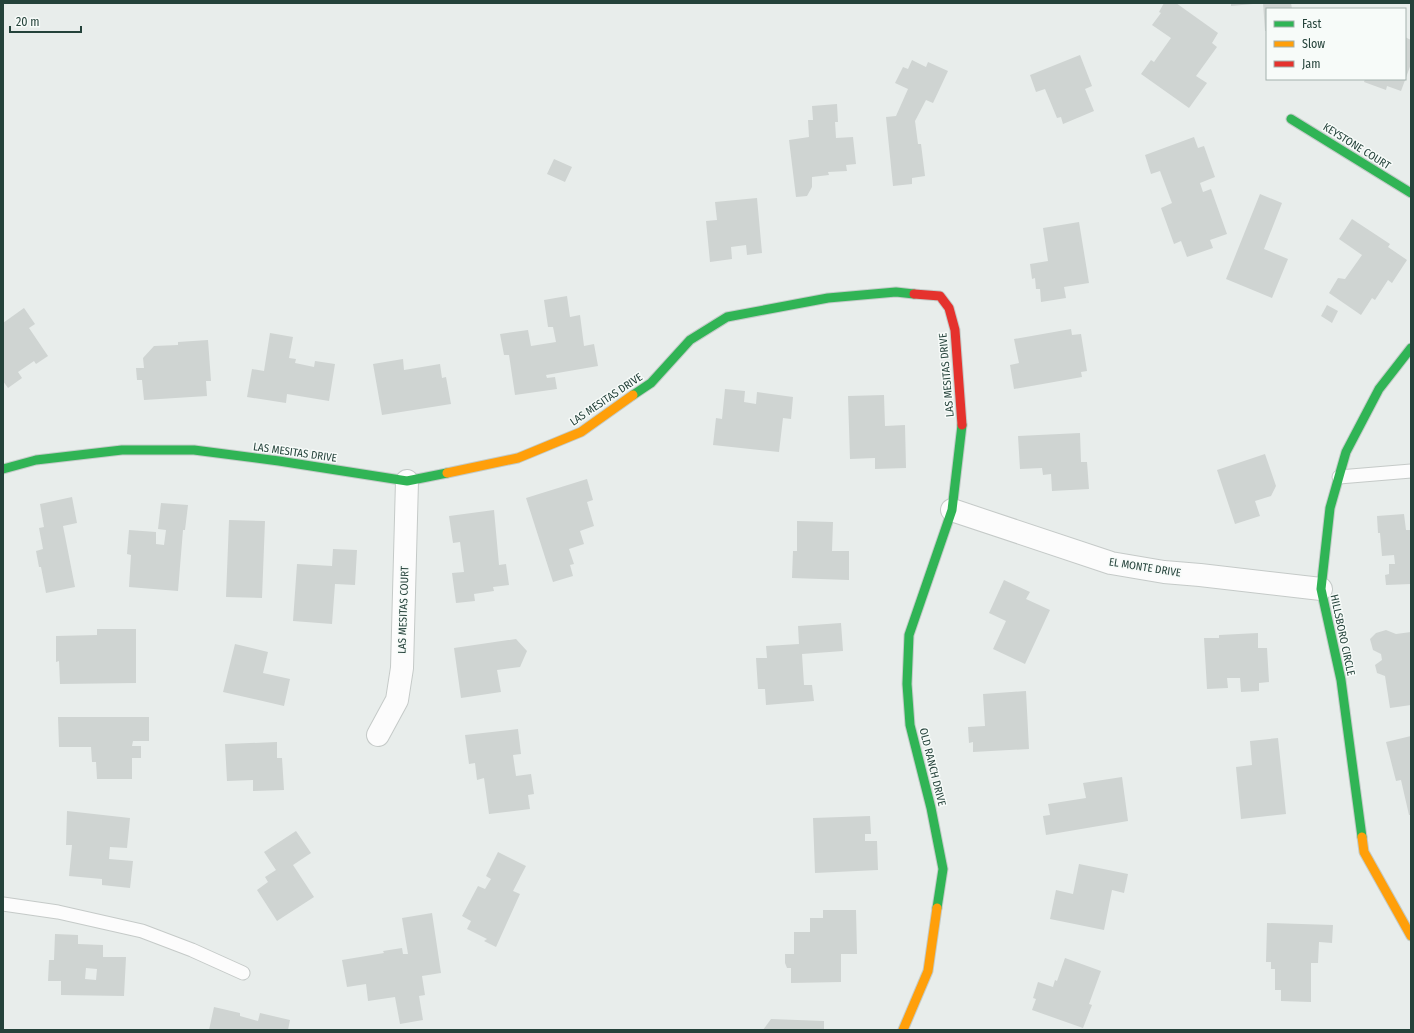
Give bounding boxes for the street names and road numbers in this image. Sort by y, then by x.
street label: KEYSTONE COURT [1321,120,1394,173]
street label: LAS MESITAS DRIVE [936,332,957,418]
street label: LAS MESITAS DRIVE [568,370,645,428]
street label: LAS MESITAS DRIVE [252,440,338,465]
street label: EL MONTE DRIVE [1108,555,1182,580]
street label: LAS MESITAS COURT [395,565,412,654]
street label: HILLSBORO CIRCLE [1328,593,1357,677]
street label: OLD RANCH DRIVE [917,727,949,808]

